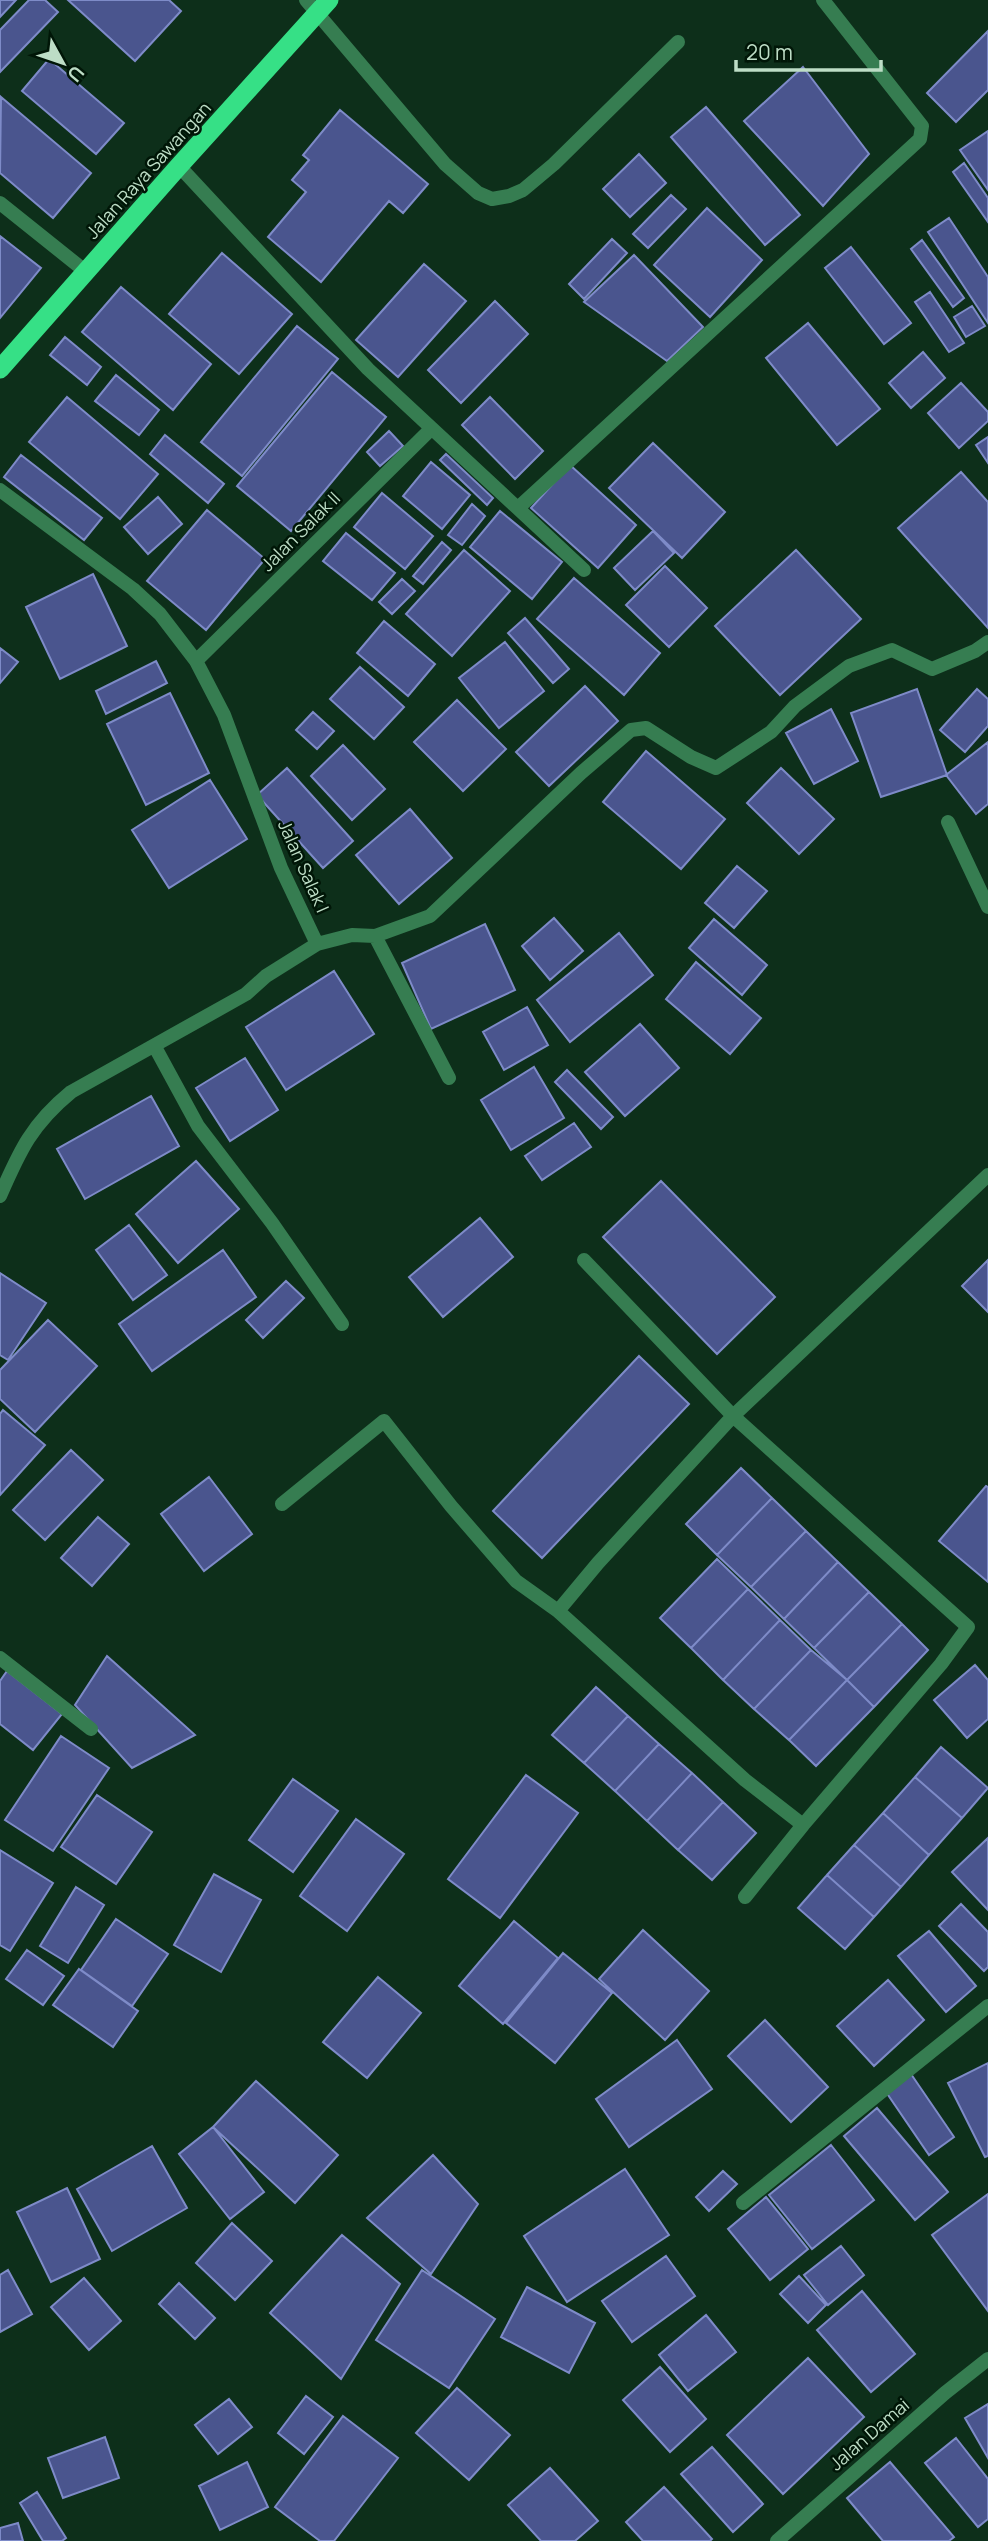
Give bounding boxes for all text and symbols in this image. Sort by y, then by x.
north arrow [28,28,98,98]
scale bar [736,28,881,72]
text: 20 m [746,38,793,66]
text: U [62,60,90,88]
street label: Jalan Raya Sawangan [80,96,216,244]
street label: Jalan Salak II [255,486,345,576]
street label: Jalan Salak I [273,816,335,916]
street label: Jalan Damai [824,2393,914,2475]

